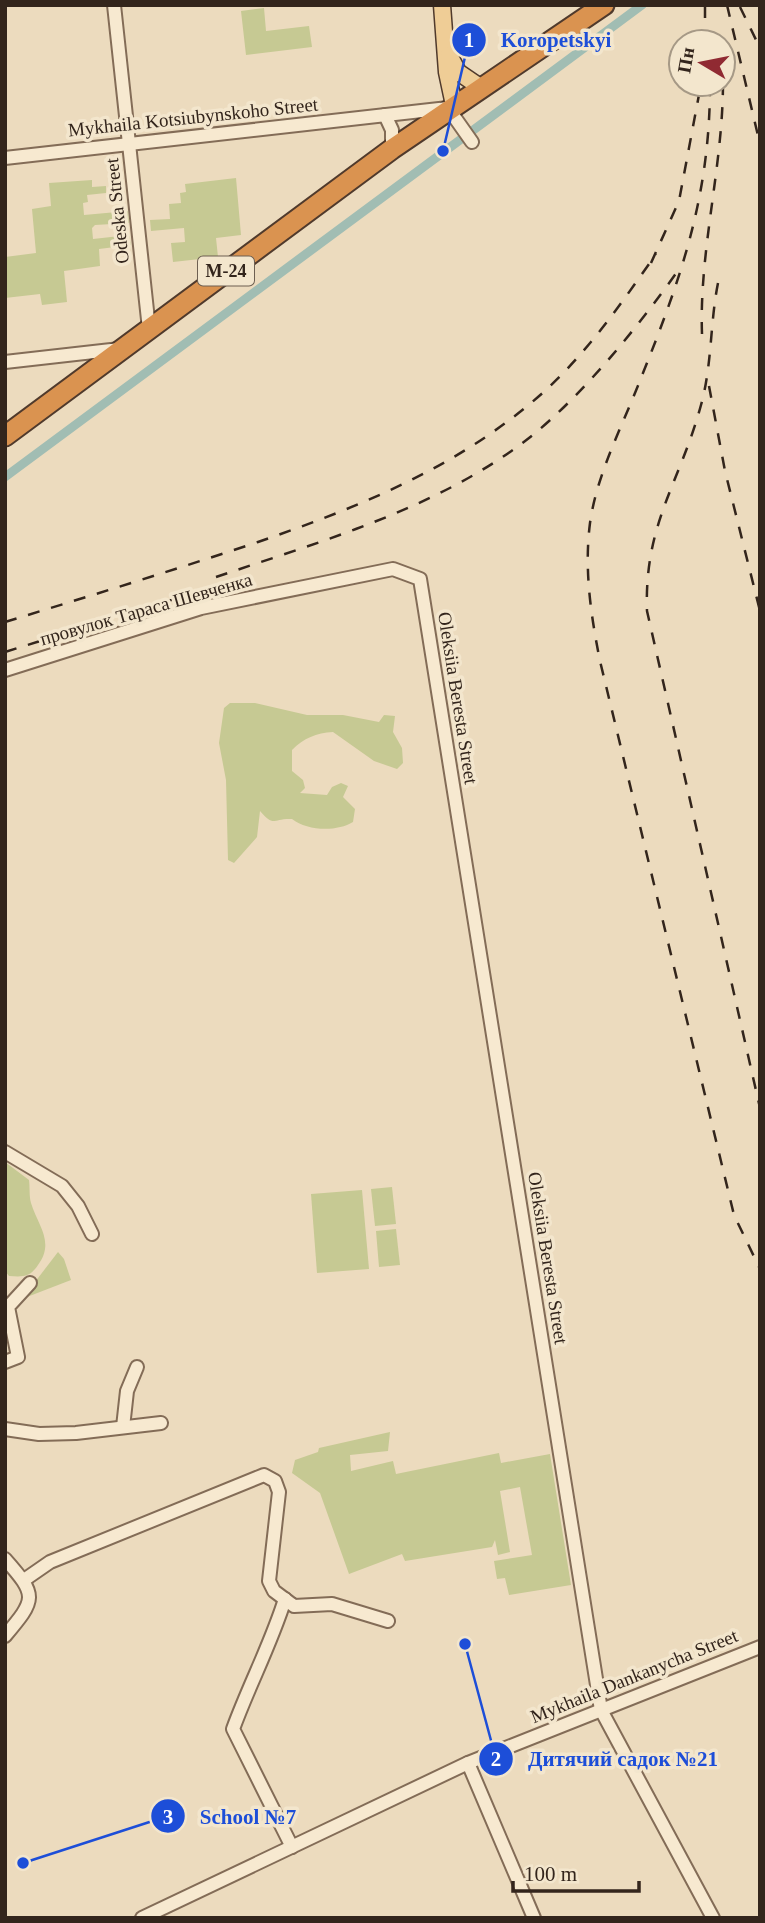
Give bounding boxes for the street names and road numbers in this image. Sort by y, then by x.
street label: Mykhaila Kotsiubynskoho Street [67,93,320,141]
street label: Odeska Street [101,156,133,265]
road number: М-24 [198,256,254,286]
street label: провулок Тараса Шевченка [37,568,255,649]
street label: Oleksiia Beresta Street [434,610,482,786]
street label: Oleksiia Beresta Street [524,1170,572,1346]
street label: Mykhaila Dankanycha Street [527,1624,741,1727]

